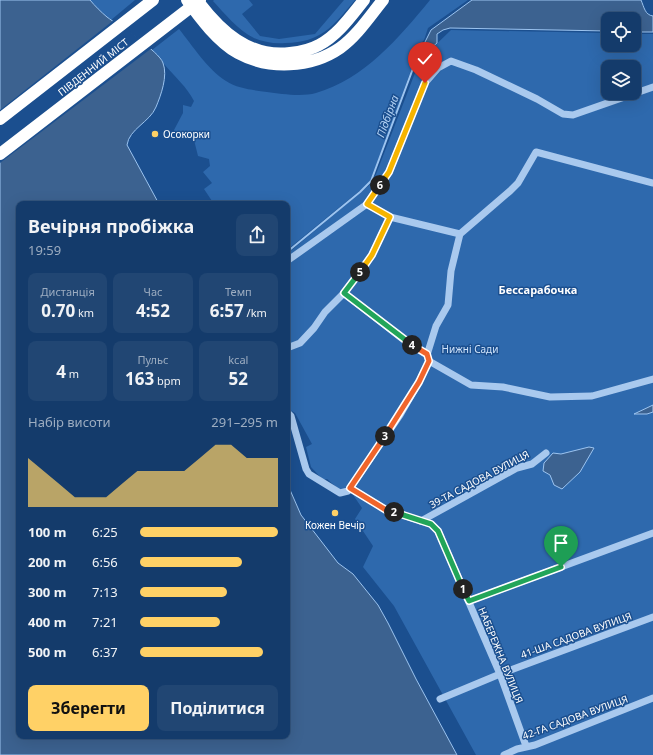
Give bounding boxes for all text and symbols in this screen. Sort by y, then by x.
map controls [601,12,641,100]
button: locate [601,12,641,52]
street label: ПІВДЕННИЙ МІСТ [55,35,132,99]
pin [408,42,442,83]
icon: check [414,48,436,70]
button: layers [601,60,641,100]
water label: Підбірна [372,93,402,139]
place label: Осокорки [163,127,210,141]
marker: Осокорки [150,129,160,139]
pin: 6 [370,175,390,195]
text: 6 [377,177,383,192]
text: Вечірня пробіжка [28,214,194,238]
button: share [236,214,278,256]
text: 19:59 [28,241,61,259]
pin: 5 [350,262,370,282]
text: 5 [357,264,363,279]
district label: Бессарабочка [499,282,577,297]
text: Дистанція [41,284,95,299]
text: Час [144,284,162,299]
text: Темп [225,284,252,299]
text: 0.70 [41,299,75,322]
text: 4:52 [136,299,170,322]
text: 6:57 [210,299,244,322]
text: km [75,305,94,320]
text: /km [244,305,267,320]
pin: 4 [402,335,422,355]
text: 4 [409,337,415,352]
park label: Нижні Сади [442,342,498,356]
text: Пульс [137,352,168,367]
text: kcal [228,352,248,367]
text: 4 [56,360,66,383]
text: m [66,366,79,381]
text: 163 [125,367,154,390]
text: 52 [229,367,248,390]
text: bpm [154,373,181,388]
text: Набір висоти [28,413,111,431]
text: 291–295 m [211,413,278,431]
pin: 3 [375,426,395,446]
text: 3 [382,428,388,443]
street label: 39-ТА САДОВА ВУЛИЦЯ [427,447,531,511]
pin: 2 [384,502,404,522]
text: 2 [391,504,397,519]
marker: Кожен Вечір [330,508,340,518]
place label: Кожен Вечір [305,518,365,532]
text: 100 m [28,523,66,541]
text: 6:25 [92,523,118,541]
pin [544,526,578,567]
icon: arrive [550,532,572,554]
text: 200 m [28,553,66,571]
text: 6:56 [92,553,118,571]
pin: 1 [453,579,473,599]
text: 1 [460,581,466,596]
text: 300 m [28,583,66,601]
text: 7:13 [92,583,118,601]
street label: НАБЕРЕЖНА ВУЛИЦЯ [475,605,527,705]
street label: 41-ША САДОВА ВУЛИЦЯ [519,608,633,662]
text: 400 m [28,613,66,631]
text: 7:21 [92,613,118,631]
text: 500 m [28,643,66,661]
text: 6:37 [92,643,118,661]
button: Зберегти [28,685,149,731]
button: Поділитися [157,685,278,731]
street label: 42-ГА САДОВА ВУЛИЦЯ [520,691,630,743]

